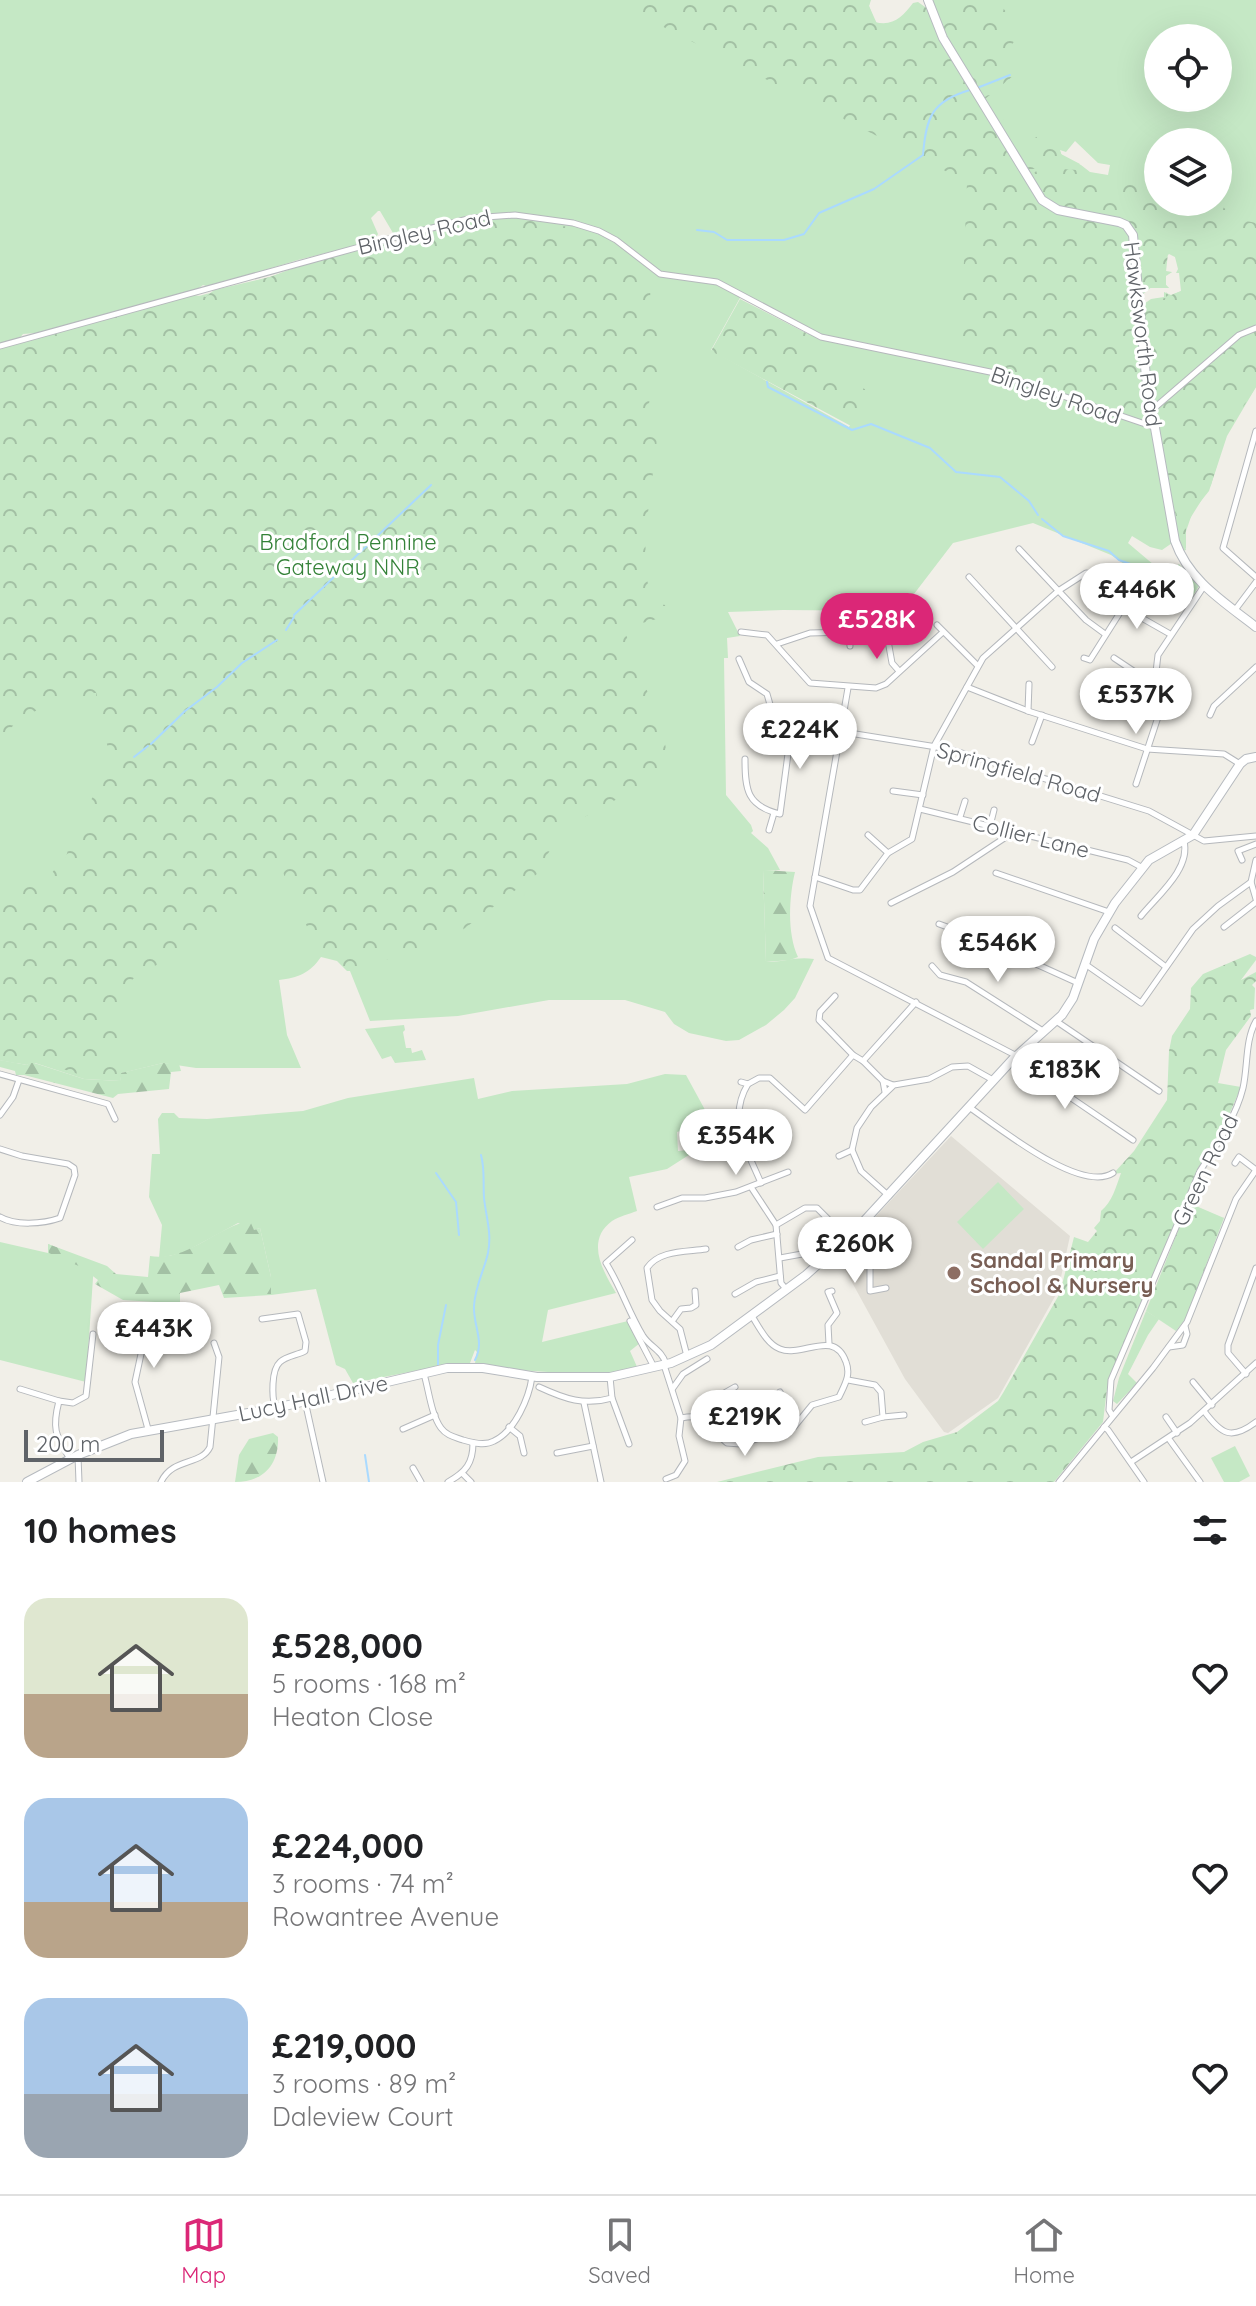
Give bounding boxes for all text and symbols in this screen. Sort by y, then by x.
map controls [1144,24,1232,216]
button: locate [1144,24,1232,112]
button: layers [1144,128,1232,216]
street label: Bingley Road [355,203,493,261]
street label: Hawksworth Road [1118,240,1168,428]
street label: Bingley Road [987,360,1125,430]
park label: Bradford Pennine Gateway NNR [259,528,437,581]
pin: £446K [1081,563,1193,631]
text: £446K [1098,572,1176,605]
pin: £528K [821,593,933,661]
text: £528K [838,602,916,635]
pin: £537K [1080,668,1192,736]
text: £537K [1098,677,1174,710]
pin: £224K [744,703,856,771]
text: £224K [761,712,839,745]
street label: Springfield Road [934,735,1104,809]
street label: Collier Lane [970,808,1092,864]
pin: £546K [942,916,1054,984]
text: £546K [959,925,1037,958]
pin: £183K [1009,1043,1121,1111]
text: £183K [1029,1052,1101,1085]
pin: £354K [680,1109,792,1177]
street label: Green Road [1166,1109,1244,1231]
text: £354K [697,1118,775,1151]
pin: £260K [799,1217,911,1285]
text: £260K [816,1226,894,1259]
place label: Sandal Primary School & Nursery [970,1246,1153,1299]
marker: Sandal Primary School & Nursery [945,1264,963,1282]
pin: £443K [98,1302,210,1370]
text: £443K [115,1311,193,1344]
street label: Lucy Hall Drive [236,1368,390,1428]
pin: £219K [689,1390,801,1458]
text: £219K [709,1399,781,1432]
scale bar [24,1426,164,1462]
text: 200 m [36,1430,100,1458]
icon: filters [1188,1508,1232,1552]
text: 10 homes [24,1509,177,1552]
text: £528,000 [272,1624,423,1667]
icon: home [88,1630,184,1726]
icon: heart [1188,1656,1232,1700]
text: 5 rooms · 168 m² [272,1667,466,1700]
text: Heaton Close [272,1700,433,1733]
text: £224,000 [272,1824,424,1867]
icon: home [88,1830,184,1926]
icon: heart [1188,1856,1232,1900]
text: 3 rooms · 74 m² [272,1867,454,1900]
text: Rowantree Avenue [272,1900,499,1933]
text: £219,000 [272,2024,416,2067]
icon: home [88,2030,184,2126]
icon: heart [1188,2056,1232,2100]
text: 3 rooms · 89 m² [272,2067,456,2100]
text: Daleview Court [272,2100,454,2133]
tab: Map [181,2213,226,2289]
tab: Saved [588,2213,651,2289]
tab: Home [1013,2213,1075,2289]

